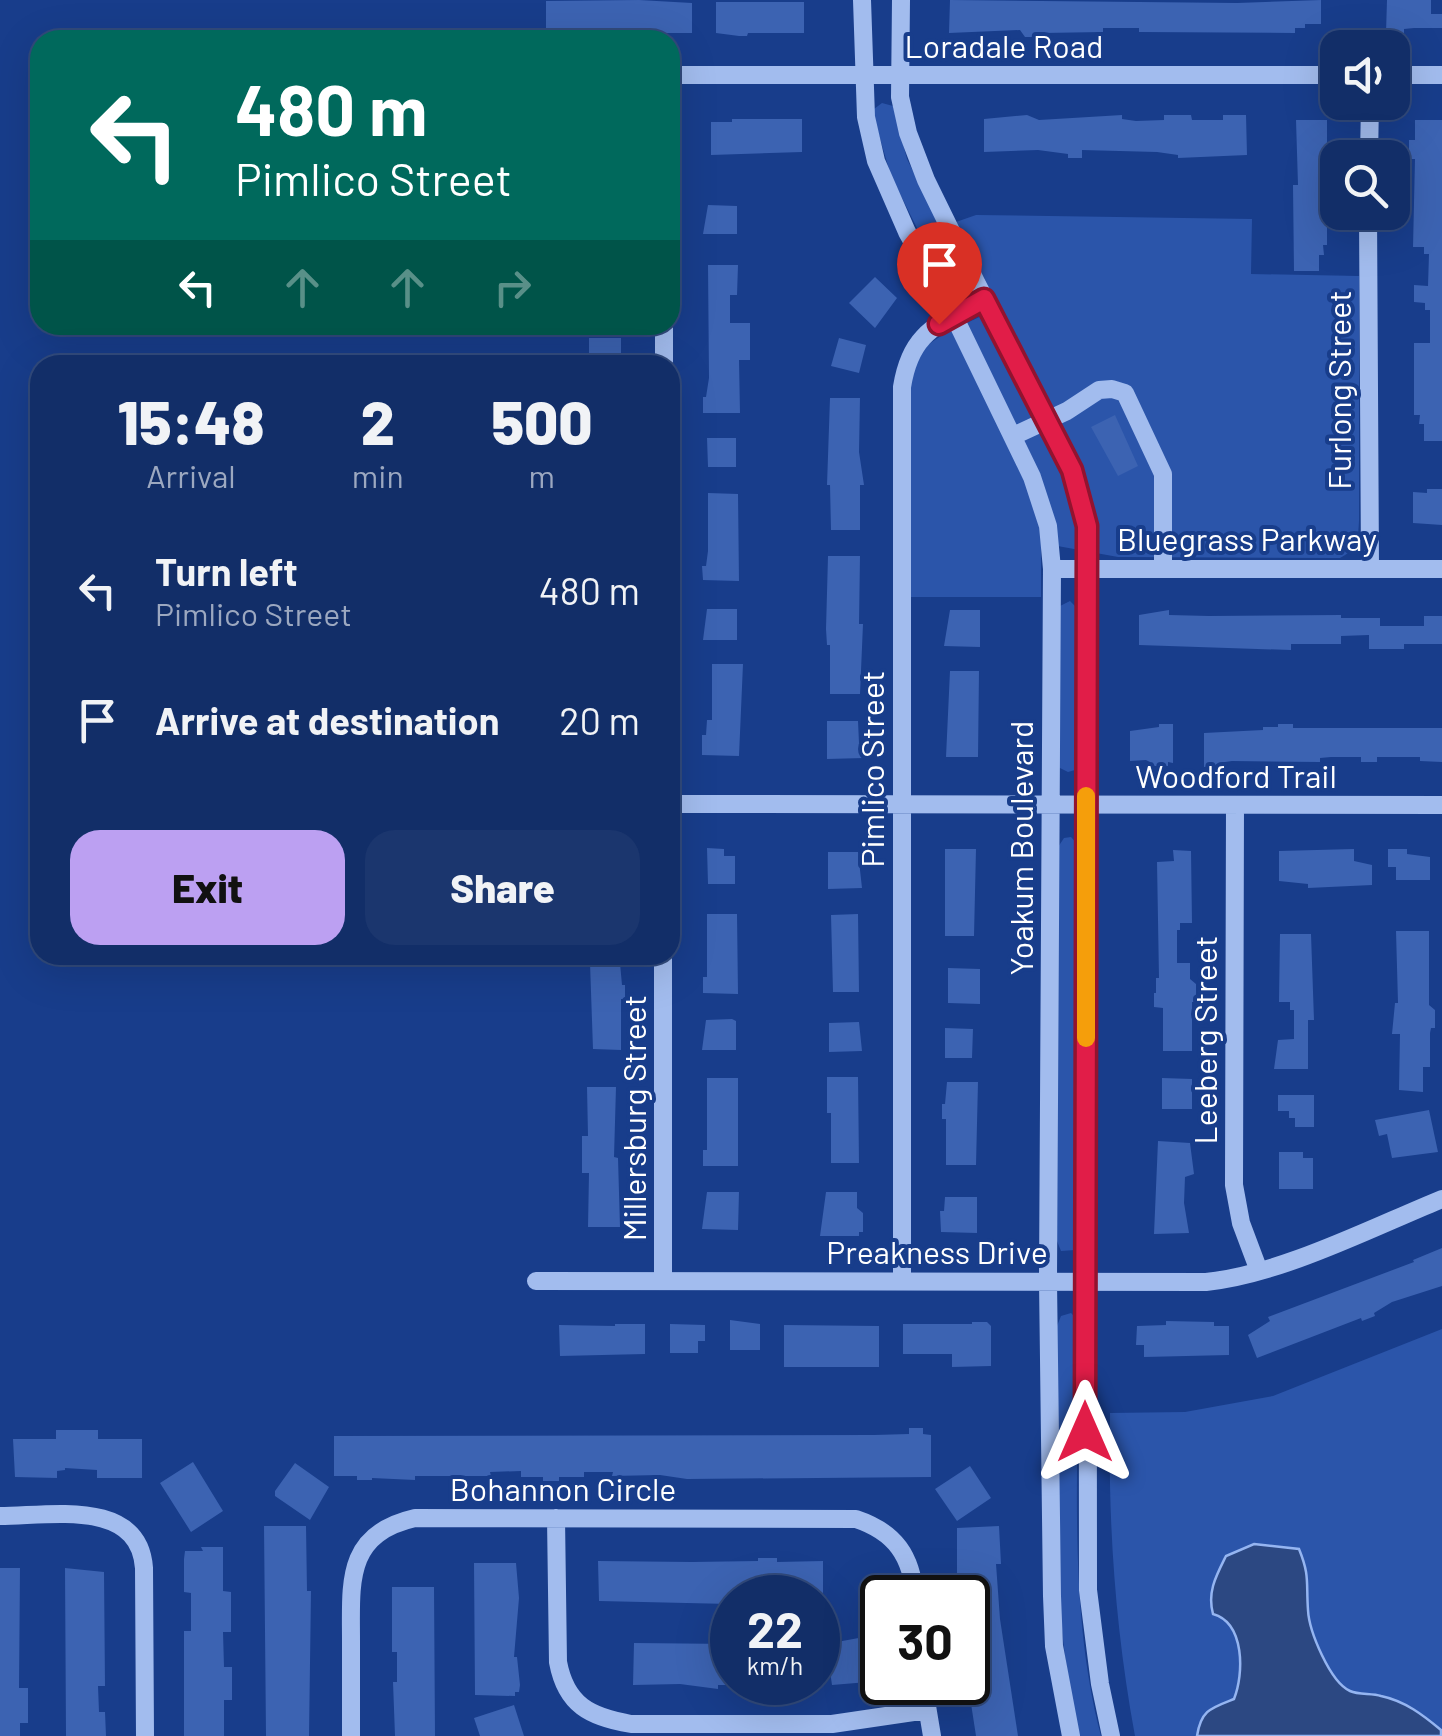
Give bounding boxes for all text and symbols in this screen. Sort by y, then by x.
street label: Loradale Road [905,26,1103,64]
map controls [1320,30,1410,230]
button: sound [1320,30,1410,120]
text: 480 m [235,66,428,150]
icon: left [70,70,200,200]
button: search [1320,140,1410,230]
text: Pimlico Street [235,151,512,205]
pin [897,222,982,325]
icon: arrive [912,237,967,292]
icon: left [170,260,225,315]
icon: ahead [275,260,330,315]
icon: ahead [380,260,435,315]
icon: right [485,260,540,315]
street label: Furlong Street [1319,290,1357,490]
text: 15:48 [117,385,264,457]
text: 2 [361,385,395,457]
text: 500 [491,385,593,457]
text: Arrival [146,456,236,494]
text: min [352,456,404,494]
text: m [529,456,555,494]
street label: Bluegrass Parkway [1117,519,1377,557]
text: Turn left [155,548,298,594]
icon: left [70,563,125,618]
text: 480 m [539,567,640,613]
text: Pimlico Street [155,594,352,632]
street label: Pimlico Street [852,671,890,867]
icon: arrive [70,693,125,748]
text: Arrive at destination [155,697,500,743]
text: 20 m [559,697,640,743]
street label: Yoakum Boulevard [1001,721,1039,975]
street label: Woodford Trail [1135,756,1337,794]
button: Exit [70,830,345,945]
button: Share [365,830,640,945]
street label: Leeberg Street [1185,936,1223,1144]
street label: Millersburg Street [614,995,652,1241]
street label: Preakness Drive [826,1232,1048,1270]
position arrow [1033,1380,1137,1484]
street label: Bohannon Circle [450,1469,676,1507]
speed limit sign: 30 [860,1575,990,1705]
text: 22 [747,1598,803,1658]
text: km/h [747,1650,803,1680]

